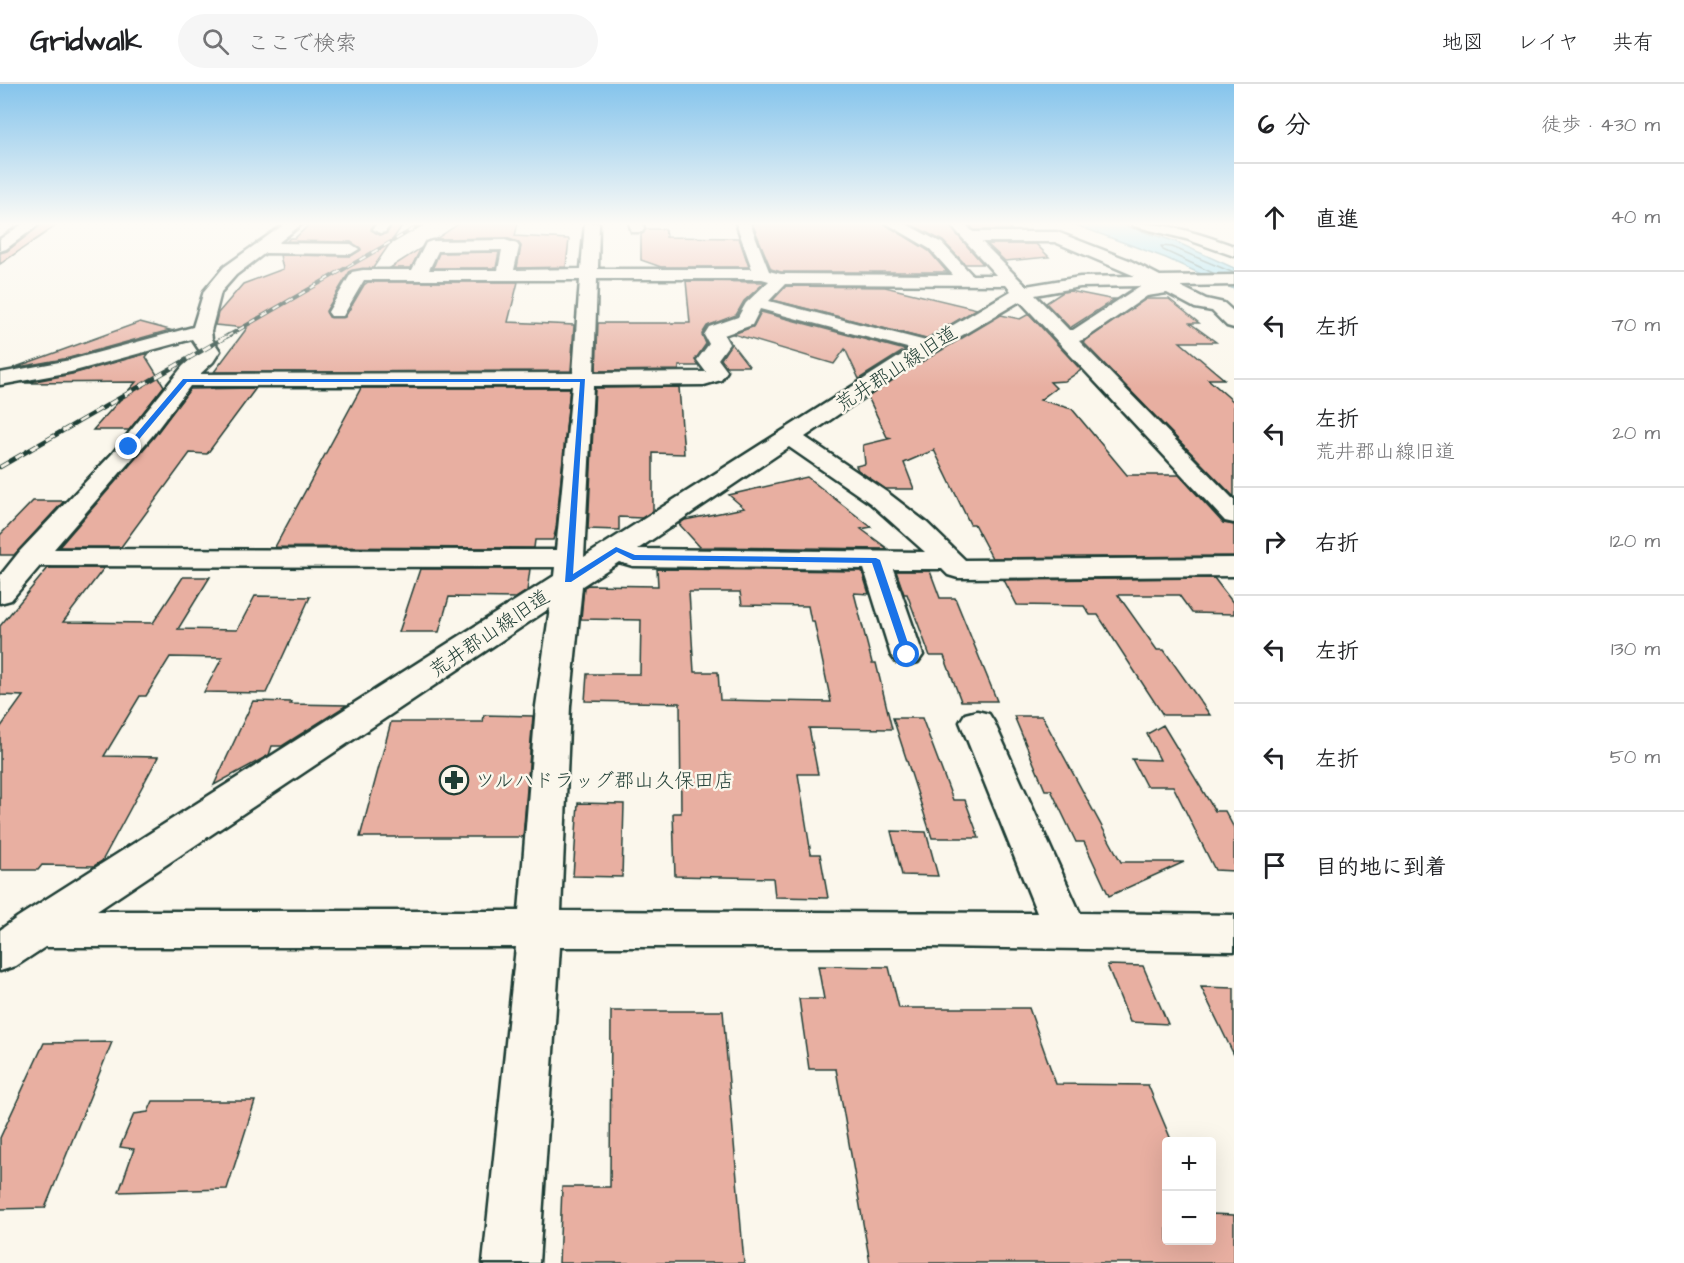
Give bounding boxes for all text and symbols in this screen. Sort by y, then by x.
search box [178,14,598,68]
text: Gridwalk [30,22,142,61]
icon: search [199,25,232,58]
text: ここで検索 [247,28,357,59]
text: 地図 [1442,28,1484,57]
text: レイヤ [1517,28,1579,57]
text: 共有 [1612,28,1654,57]
text: 6 分 [1258,107,1311,143]
text: 徒歩 · 430 m [1541,111,1660,139]
icon: ahead [1258,201,1291,234]
text: 40 m [1610,203,1660,231]
text: 直進 [1315,204,1359,235]
icon: left [1258,309,1291,342]
text: 70 m [1612,311,1660,339]
text: 左折 [1315,312,1359,343]
street label: 荒井郡山線旧道 [830,319,963,419]
text: 左折 [1315,404,1359,435]
icon: left [1258,417,1291,450]
text: 20 m [1612,419,1660,447]
route end [115,433,141,459]
text: 荒井郡山線旧道 [1315,438,1455,466]
icon: right [1258,525,1291,558]
text: 120 m [1610,527,1660,555]
text: 右折 [1315,528,1359,559]
street label: 荒井郡山線旧道 [424,583,555,685]
icon: left [1258,633,1291,666]
text: 130 m [1611,635,1660,663]
text: 左折 [1315,636,1359,667]
route start [893,641,919,667]
icon: left [1258,741,1291,774]
text: 50 m [1610,743,1660,771]
text: 左折 [1315,744,1359,775]
pharmacy icon: ツルハドラッグ郡山久保田店 [438,764,470,796]
place label: ツルハドラッグ郡山久保田店 [475,767,734,795]
icon: arrive [1258,849,1291,882]
text: 目的地に到着 [1315,852,1447,883]
map controls [1162,1137,1216,1245]
button: + [1162,1137,1216,1191]
button: − [1162,1191,1216,1245]

